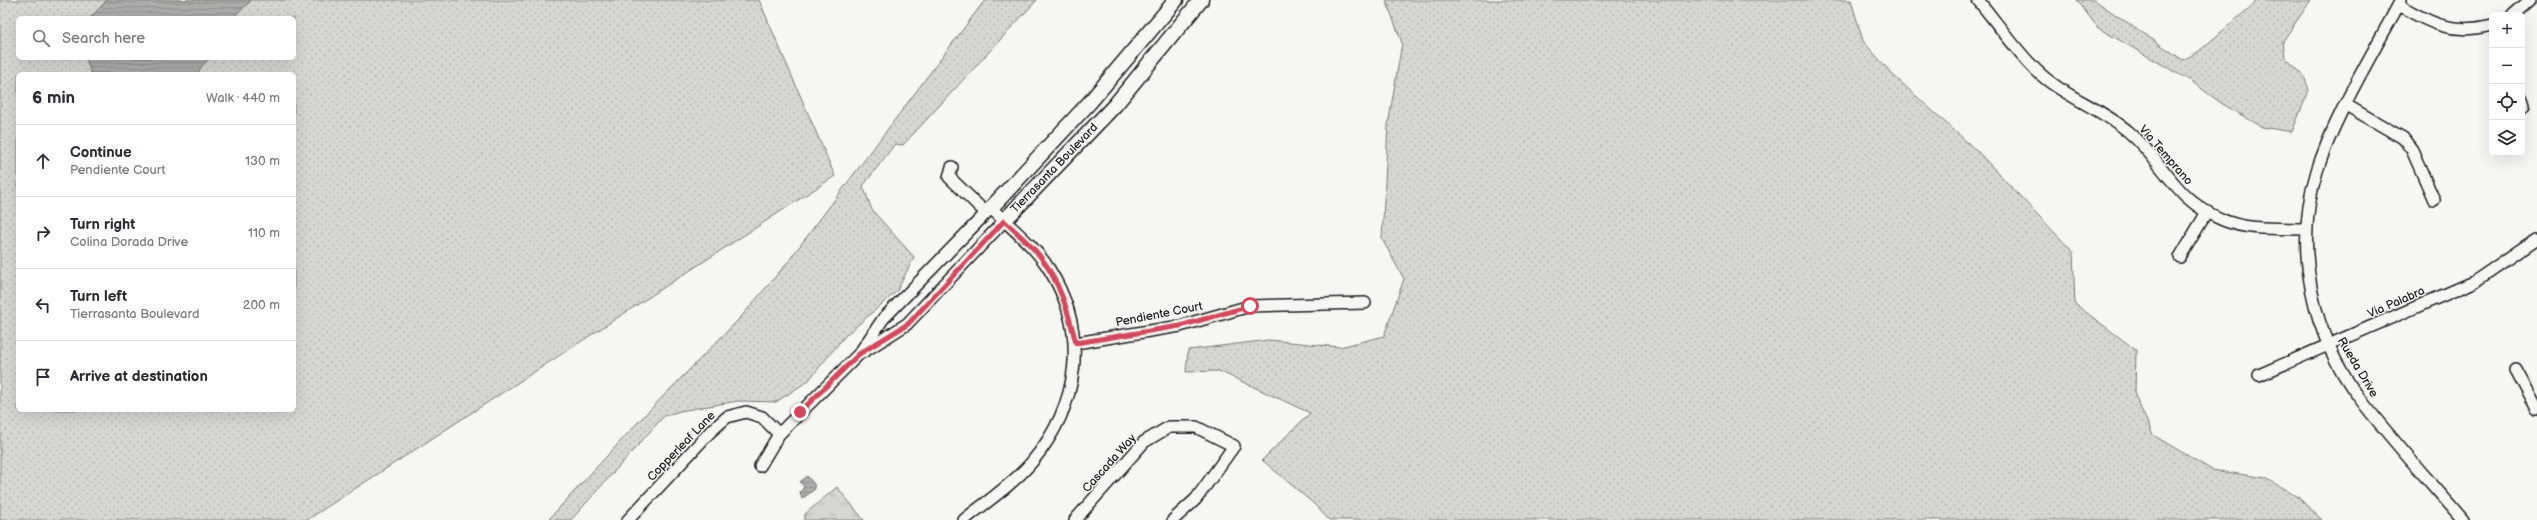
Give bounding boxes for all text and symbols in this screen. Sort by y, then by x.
map controls [2489,12,2525,156]
button: + [2489,12,2525,48]
search box [16,16,296,60]
icon: search [30,27,52,49]
text: Search here [62,29,145,48]
button: − [2489,48,2525,84]
button: locate [2489,84,2525,120]
text: 6 min [32,88,75,108]
text: Walk · 440 m [206,90,280,106]
street label: Tierrasanta Boulevard [1007,120,1101,216]
button: layers [2489,120,2525,156]
street label: Via Temprano [2136,122,2196,188]
text: Continue [70,143,132,162]
icon: ahead [32,150,54,172]
text: 130 m [245,153,280,169]
text: Pendiente Court [70,162,166,178]
text: Turn right [70,215,135,234]
icon: right [32,222,54,244]
text: 110 m [248,225,280,241]
text: Colina Dorada Drive [70,234,188,250]
street label: Via Palabra [2365,283,2427,322]
text: Turn left [70,287,127,306]
icon: left [32,294,54,316]
text: 200 m [243,297,280,313]
route start [1241,297,1259,315]
street label: Pendiente Court [1114,299,1204,330]
text: Tierrasanta Boulevard [70,306,199,322]
street label: Rueda Drive [2334,334,2381,400]
icon: arrive [32,366,54,388]
text: Arrive at destination [70,367,208,386]
route end [791,403,809,421]
street label: Copperleaf Lane [644,408,718,484]
street label: Cascada Way [1079,431,1140,496]

